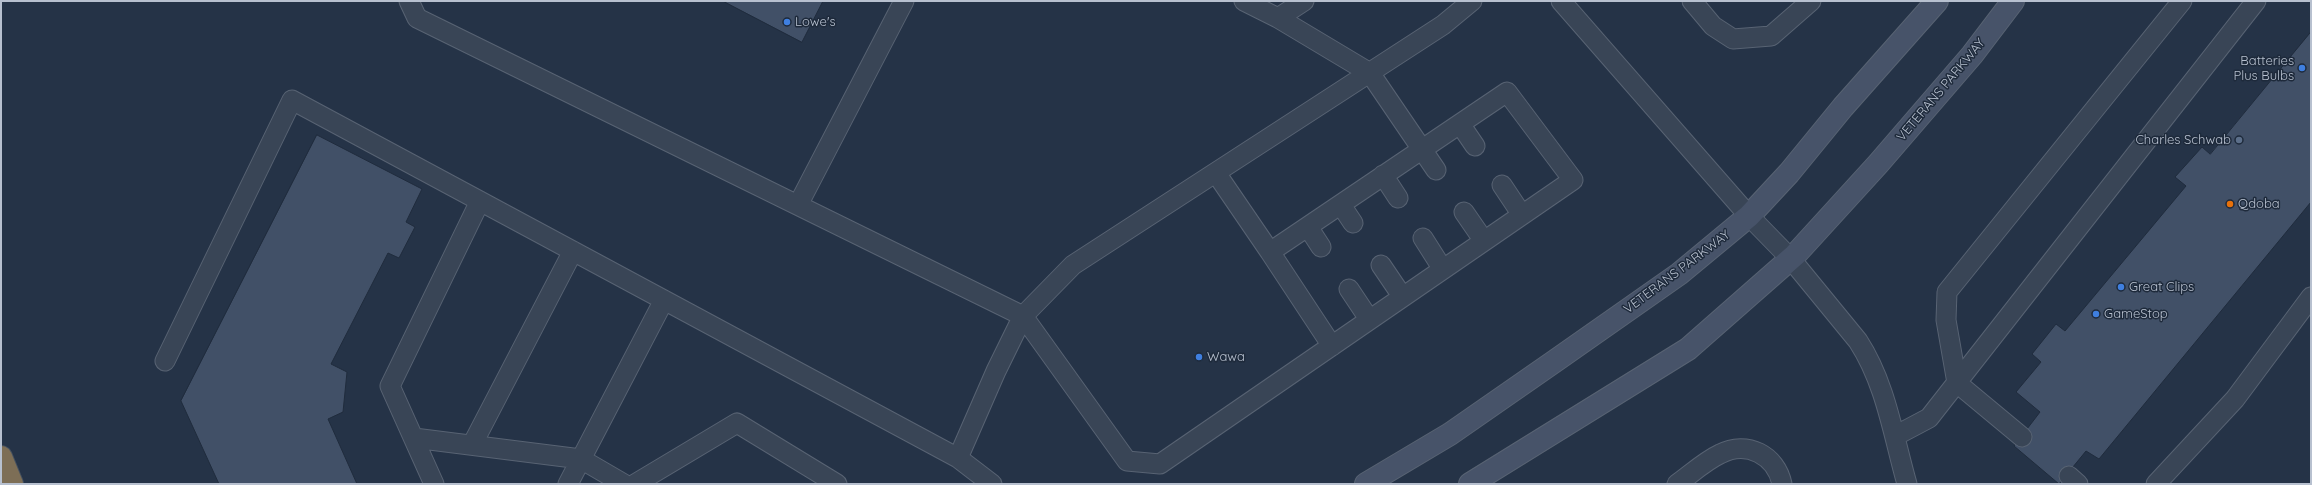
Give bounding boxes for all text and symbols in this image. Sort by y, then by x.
place label: Lowe's [795,14,835,30]
marker: Lowe's [782,17,792,27]
street label: VETERANS PARKWAY [1894,36,1988,144]
place label: Batteries Plus Bulbs [2233,53,2294,84]
marker: Batteries Plus Bulbs [2297,63,2307,73]
place label: Charles Schwab [2135,132,2231,148]
marker: Charles Schwab [2234,135,2244,145]
place label: Qdoba [2238,196,2280,212]
marker: Qdoba [2225,199,2235,209]
street label: VETERANS PARKWAY [1621,227,1733,317]
place label: Great Clips [2129,279,2194,295]
marker: Great Clips [2116,282,2126,292]
place label: GameStop [2104,306,2168,322]
marker: GameStop [2091,309,2101,319]
place label: Wawa [1207,349,1245,365]
marker: Wawa [1194,352,1204,362]

